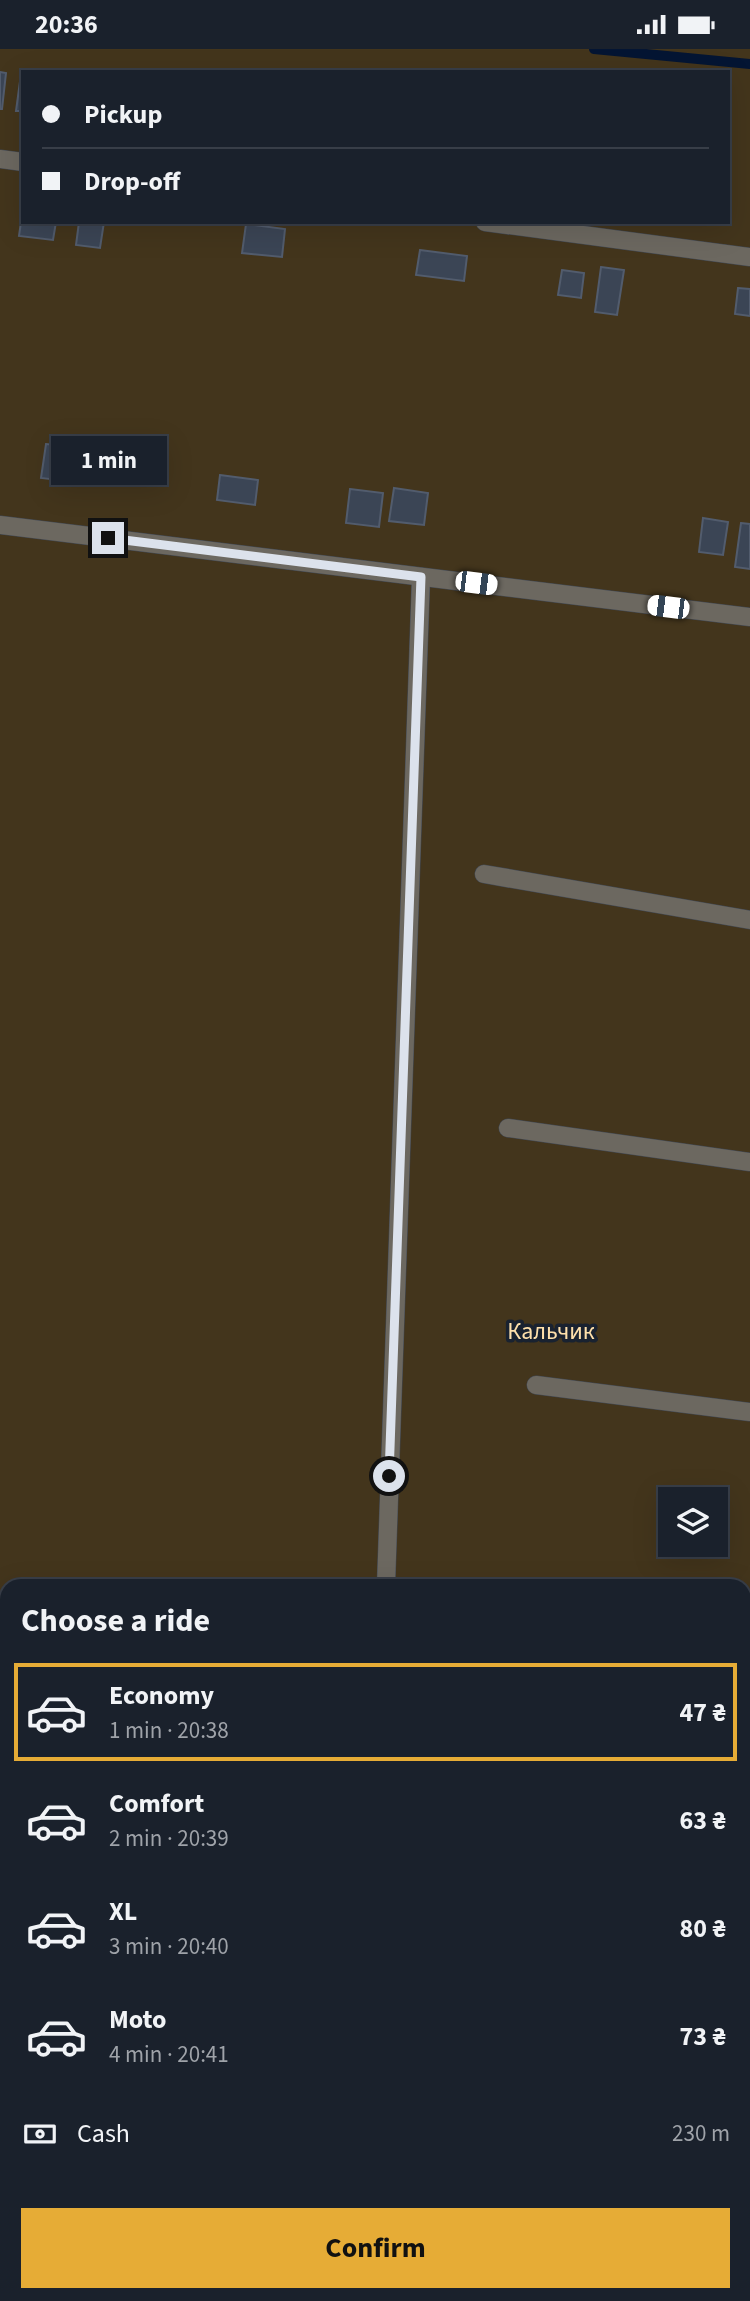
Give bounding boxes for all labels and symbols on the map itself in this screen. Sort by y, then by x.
callout: 1 min [50,437,166,485]
route end [92,522,124,554]
car [454,570,499,596]
car [646,594,691,620]
park label: Кальчик [507,1314,595,1349]
route start [373,1460,405,1492]

